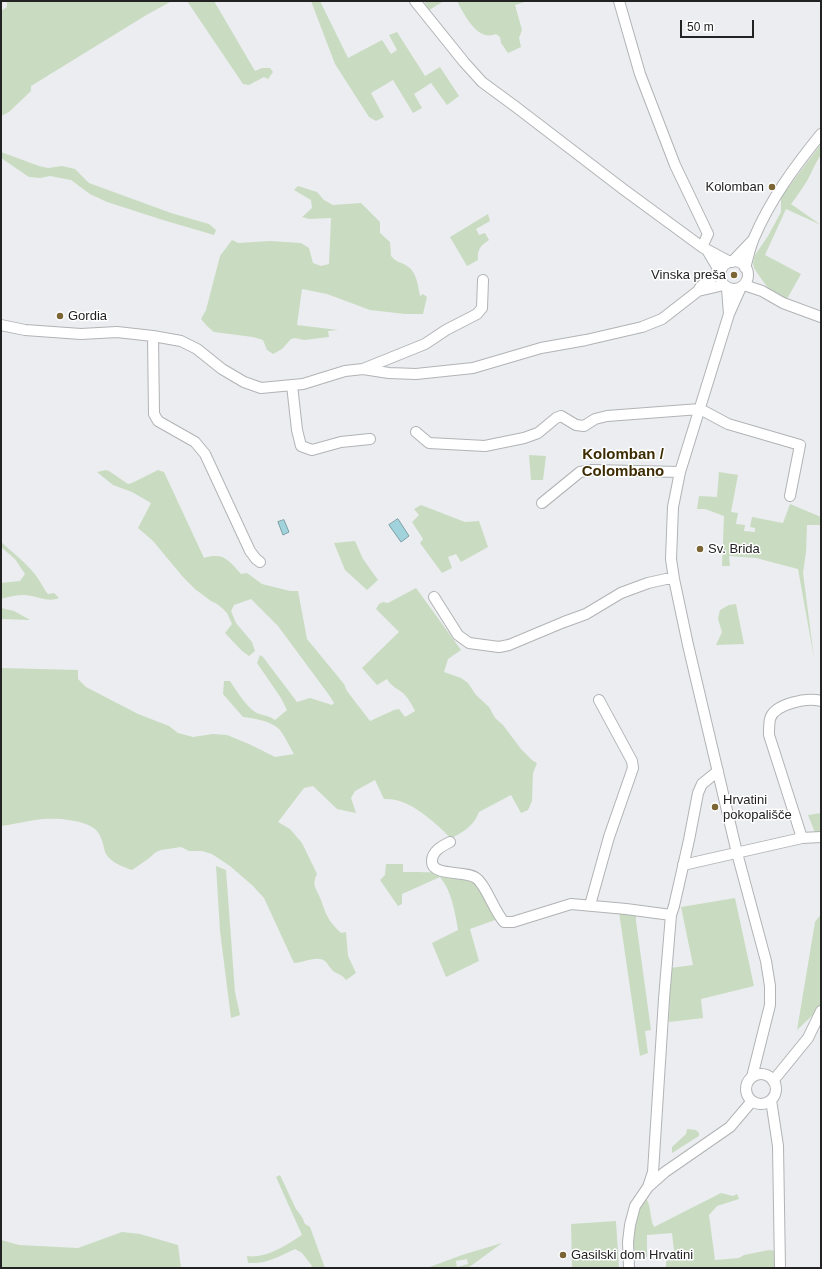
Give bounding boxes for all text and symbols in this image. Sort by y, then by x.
scale bar [682,12,756,38]
text: 50 m [687,20,714,34]
place label: Kolomban [705,179,764,195]
marker: Kolomban [767,182,777,192]
place label: Vinska preša [651,267,726,283]
marker: Vinska preša [729,270,739,280]
place label: Gordia [68,308,107,324]
marker: Gordia [55,311,65,321]
district label: Kolomban / Colombano [582,446,664,481]
place label: Sv. Brida [708,541,760,557]
marker: Sv. Brida [695,544,705,554]
place label: Hrvatini pokopališče [723,792,792,823]
marker: Hrvatini pokopališče [710,802,720,812]
place label: Gasilski dom Hrvatini [571,1247,693,1263]
marker: Gasilski dom Hrvatini [558,1250,568,1260]

